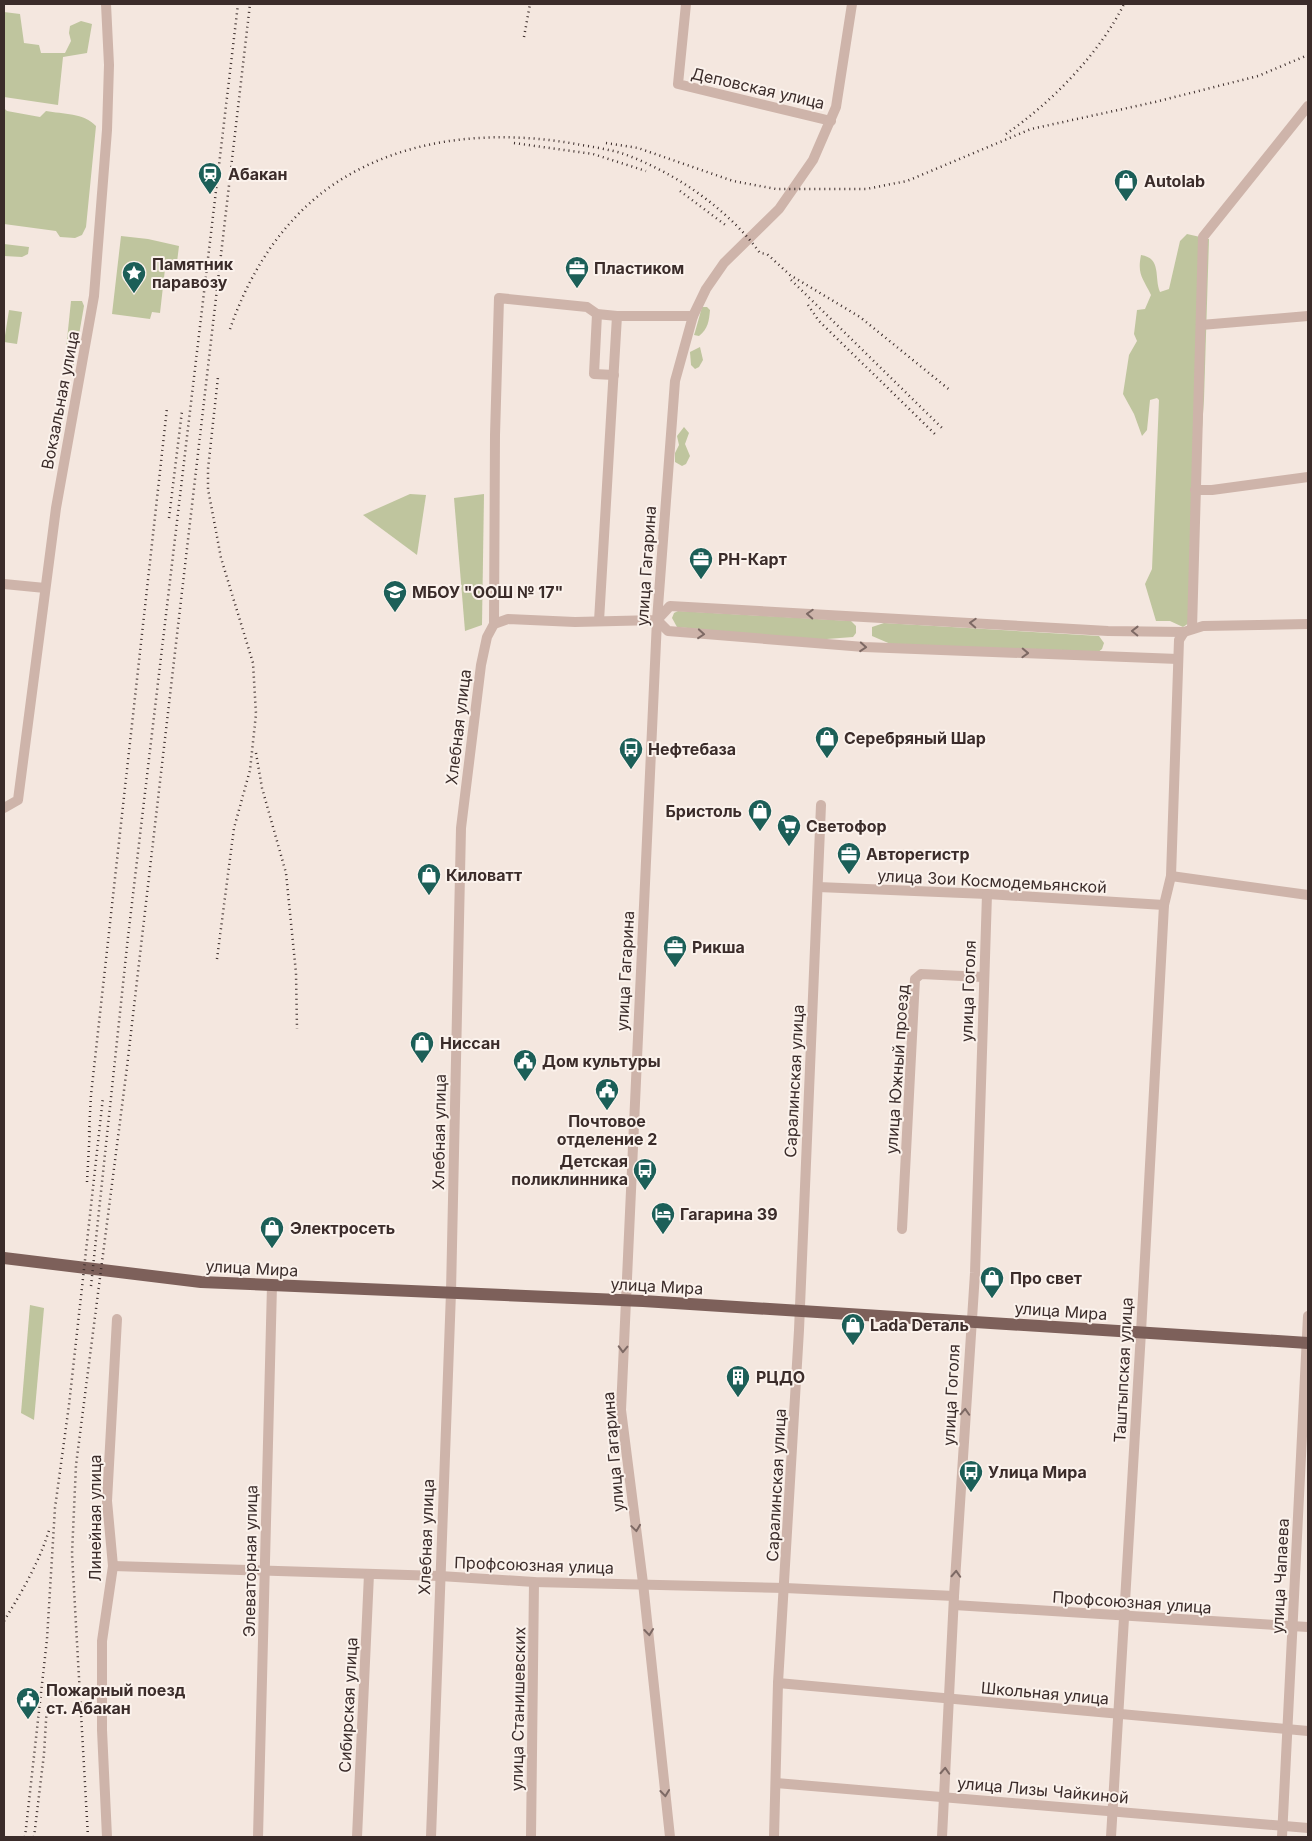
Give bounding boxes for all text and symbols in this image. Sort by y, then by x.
street label: Деповская улица [689,63,827,113]
station icon: Абакан [197,161,223,195]
place label: Абакан [228,164,288,184]
shop icon: Autolab [1113,168,1139,202]
place label: Autolab [1144,171,1205,191]
place label: Памятник паравозу [152,254,234,292]
office icon: Пластиком [564,255,590,289]
place label: Пластиком [594,258,684,278]
place icon: Памятник паравозу [121,260,147,294]
street label: Вокзальная улица [37,329,83,471]
street label: улица Гагарина [632,505,660,627]
office icon: РН-Карт [688,546,714,580]
place label: РН-Карт [718,549,787,569]
school or university icon: МБОУ "ООШ № 17" [382,579,408,613]
place label: МБОУ "ООШ № 17" [412,582,563,602]
one-way arrow [806,609,814,620]
one-way arrow [968,618,976,629]
one-way arrow [1131,626,1138,636]
one-way arrow [697,628,705,639]
one-way arrow [859,641,867,652]
one-way arrow [1022,648,1030,659]
street label: Хлебная улица [441,668,475,786]
shop icon: Серебряный Шар [814,725,840,759]
place label: Серебряный Шар [844,728,986,748]
bus stop icon: Нефтебаза [618,736,644,770]
place label: Нефтебаза [648,739,736,759]
shop icon: Бристоль [747,798,773,832]
place label: Бристоль [666,801,742,821]
supermarket icon: Светофор [776,813,802,847]
place label: Светофор [806,816,887,836]
office icon: Авторегистр [836,841,862,875]
place label: Авторегистр [866,844,969,864]
shop icon: Киловатт [416,862,442,896]
place label: Киловатт [446,865,522,885]
street label: улица Зои Космодемьянской [877,865,1107,897]
street label: улица Гагарина [612,910,638,1032]
office icon: Рикша [662,934,688,968]
place label: Рикша [692,937,745,957]
street label: улица Гоголя [956,940,980,1042]
street label: улица Южный проезд [881,983,913,1155]
street label: Саралинская улица [780,1004,808,1158]
shop icon: Ниссан [409,1030,435,1064]
place label: Ниссан [440,1033,500,1053]
public building icon: Дом культуры [512,1048,538,1082]
place label: Дом культуры [542,1051,661,1071]
street label: Хлебная улица [428,1074,450,1190]
public building icon: Почтовое отделение 2 [594,1077,620,1111]
place label: Почтовое отделение 2 [557,1111,657,1149]
place label: Детская поликлинника [511,1151,628,1189]
bus stop icon: Детская поликлинника [632,1157,658,1191]
hotel icon: Гагарина 39 [650,1201,676,1235]
place label: Гагарина 39 [680,1204,778,1224]
shop icon: Электросеть [259,1215,285,1249]
place label: Электросеть [290,1218,395,1238]
street label: улица Мира [205,1256,299,1280]
shop icon: Про свет [979,1265,1005,1299]
place label: Про свет [1010,1268,1082,1288]
street label: улица Мира [610,1274,704,1298]
street label: Таштыпская улица [1109,1297,1137,1443]
street label: улица Мира [1014,1298,1108,1324]
shop icon: Lada Dеталь [840,1312,866,1346]
place label: Lada Dеталь [870,1315,969,1335]
street label: улица Гоголя [938,1344,964,1446]
one-way arrow [618,1346,628,1353]
building icon: РЦДО [725,1364,751,1398]
place label: РЦДО [756,1367,805,1387]
street label: улица Гагарина [598,1391,628,1513]
one-way arrow [959,1407,970,1415]
street label: Саралинская улица [762,1408,790,1562]
street label: Линейная улица [85,1455,105,1581]
bus stop icon: Улица Мира [958,1459,984,1493]
place label: Улица Мира [988,1462,1087,1482]
street label: Хлебная улица [414,1479,438,1595]
street label: Элеваторная улица [239,1485,261,1637]
street label: улица Чапаева [1267,1518,1293,1634]
one-way arrow [630,1524,641,1532]
street label: Профсоюзная улица [454,1552,614,1578]
one-way arrow [950,1570,961,1578]
street label: Профсоюзная улица [1052,1586,1212,1618]
street label: улица Станишевских [507,1626,529,1791]
one-way arrow [643,1628,654,1636]
street label: Сибирская улица [334,1637,362,1773]
street label: Школьная улица [980,1677,1110,1709]
place label: Пожарный поезд ст. Абакан [46,1680,186,1718]
public building icon: Пожарный поезд ст. Абакан [15,1686,41,1720]
one-way arrow [940,1767,951,1775]
street label: улица Лизы Чайкиной [957,1773,1129,1807]
one-way arrow [660,1790,671,1798]

